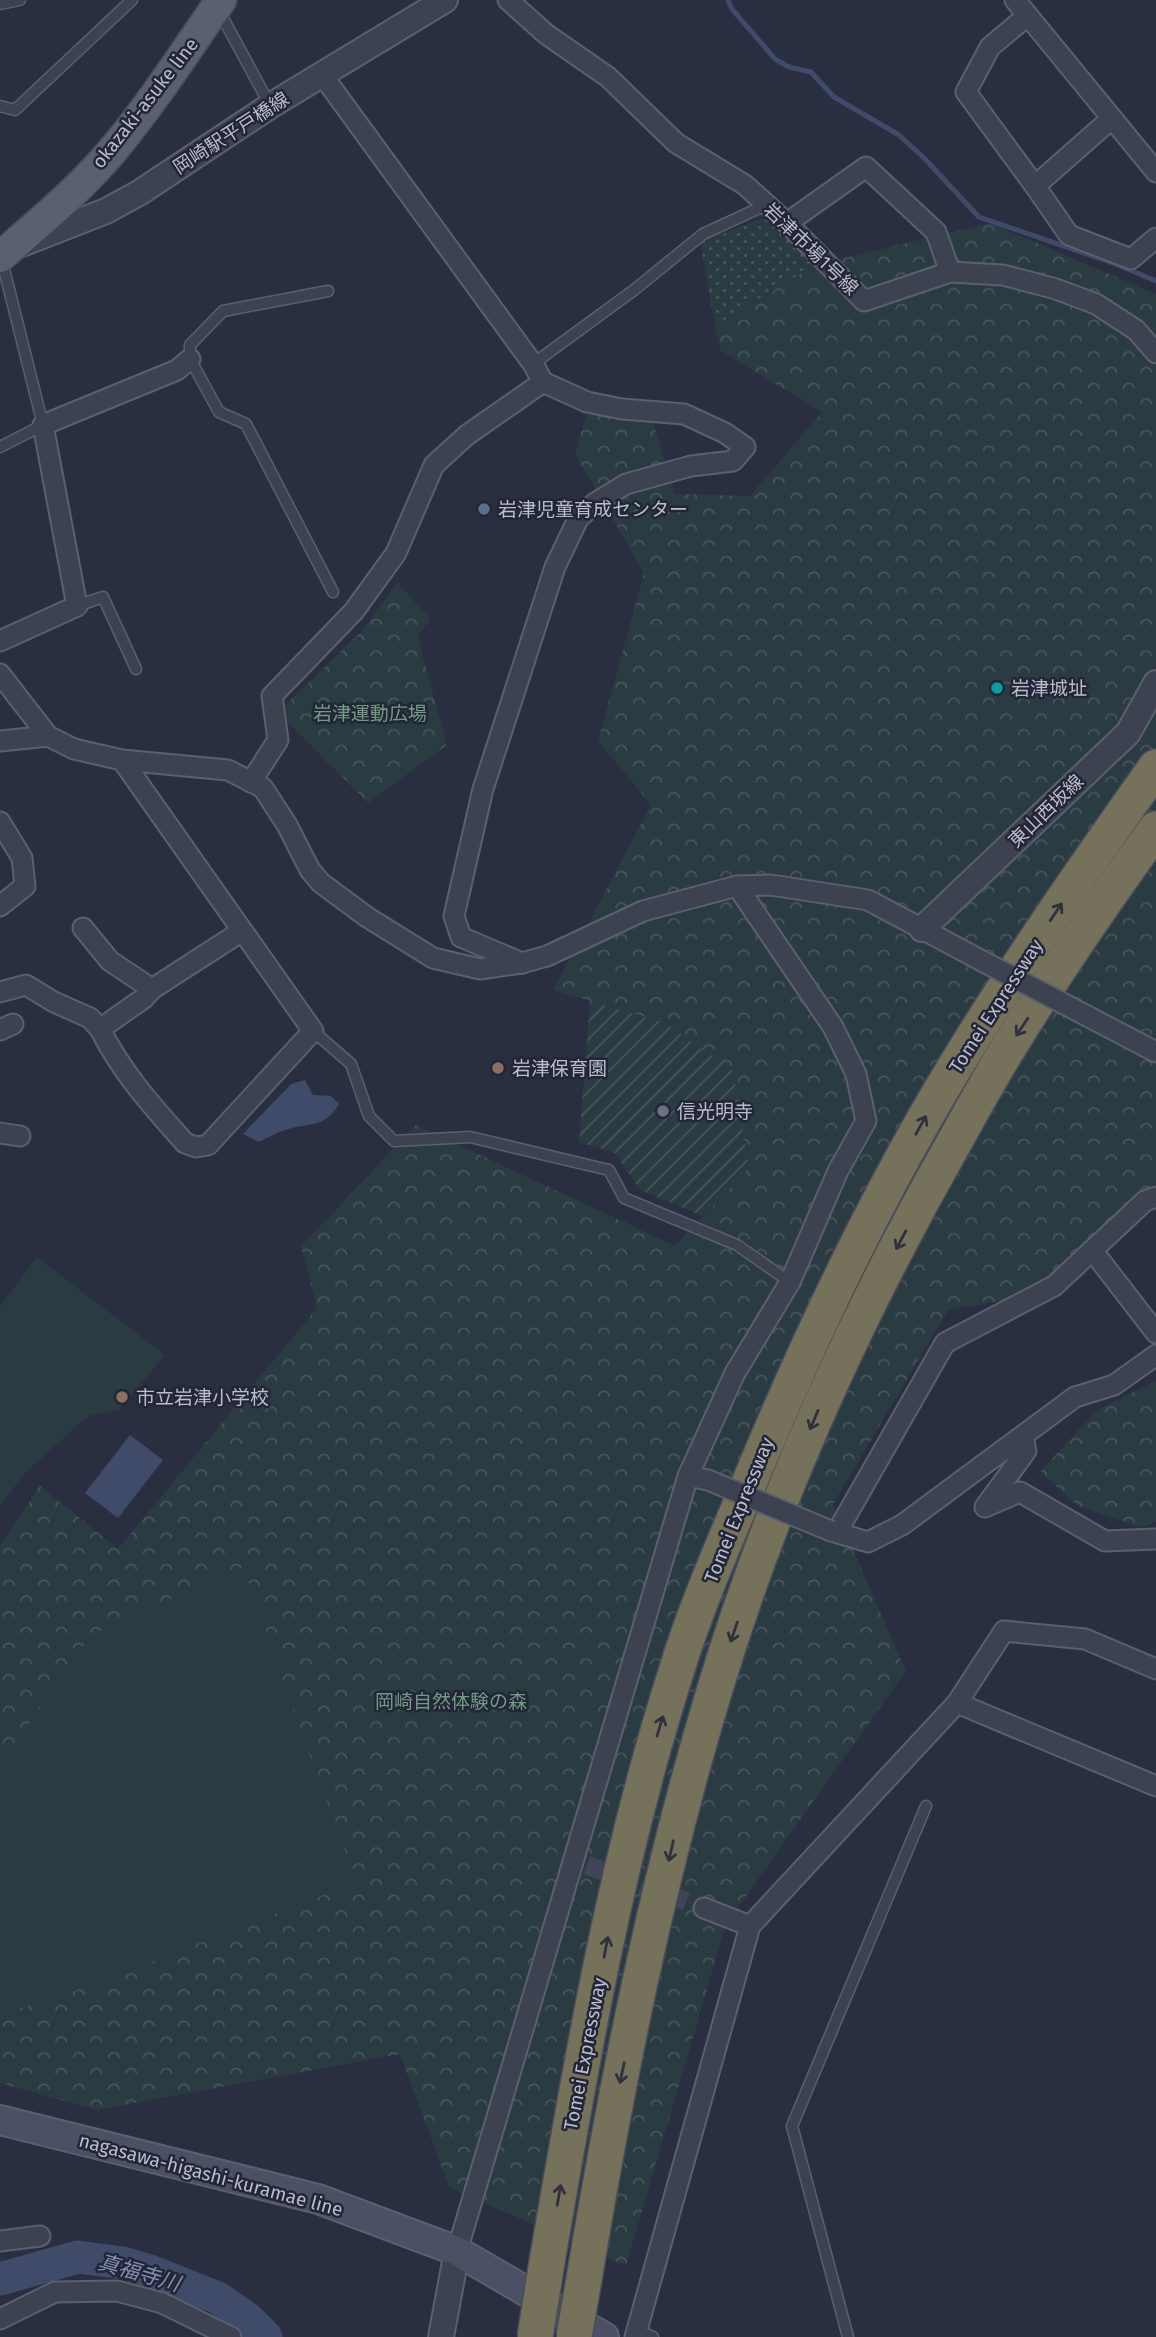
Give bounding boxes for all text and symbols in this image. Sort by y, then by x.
street label: okazaki-asuke line [87,33,203,173]
street label: 岡崎駅平戸橋線 [169,87,293,179]
street label: 岩津市場1号線 [759,198,863,300]
place label: 岩津児童育成センター [498,498,688,521]
marker: 岩津児童育成センター [476,501,492,517]
place label: 岩津城址 [1011,677,1087,700]
marker: 岩津城址 [989,680,1005,696]
park label: 岩津運動広場 [313,702,427,725]
street label: 東山西坂線 [1004,770,1088,852]
one-way arrow [1049,903,1063,922]
street label: Tomei Expressway [944,934,1048,1077]
one-way arrow [1014,1017,1029,1036]
place label: 岩津保育園 [512,1057,607,1080]
marker: 岩津保育園 [490,1060,506,1076]
place label: 信光明寺 [677,1100,753,1123]
marker: 信光明寺 [655,1103,671,1119]
one-way arrow [915,1115,928,1136]
one-way arrow [894,1229,907,1250]
place label: 市立岩津小学校 [136,1386,269,1409]
marker: 市立岩津小学校 [114,1389,130,1405]
one-way arrow [807,1408,820,1430]
street label: Tomei Expressway [699,1433,779,1586]
one-way arrow [727,1621,739,1643]
park label: 岡崎自然体験の森 [375,1690,527,1713]
one-way arrow [654,1716,667,1738]
one-way arrow [664,1839,677,1862]
one-way arrow [599,1936,613,1959]
street label: Tomei Expressway [559,1975,611,2132]
one-way arrow [614,2061,628,2084]
street label: nagasawa-higashi-kuramae line [76,2129,346,2221]
one-way arrow [553,2184,566,2207]
water label: 真福寺川 [95,2249,185,2298]

